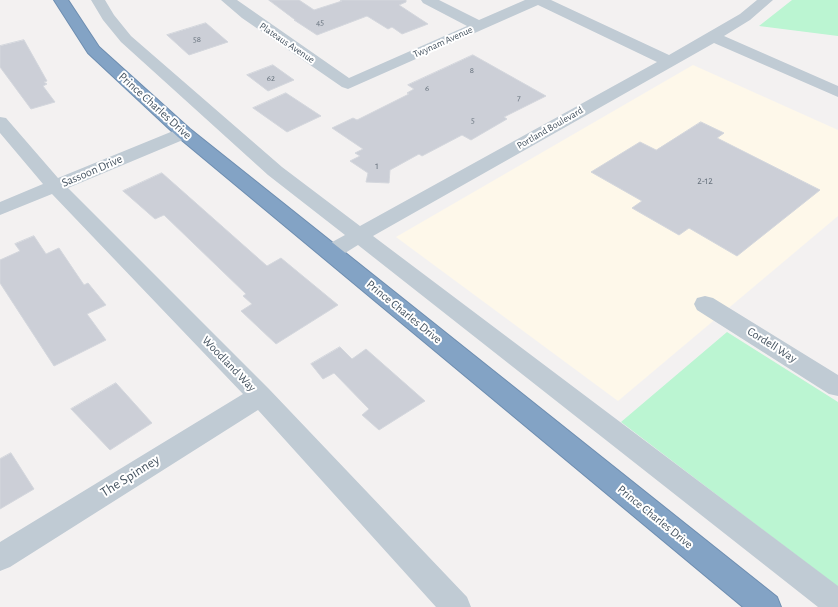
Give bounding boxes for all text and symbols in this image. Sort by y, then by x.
house number: 45 [316,17,324,27]
street label: Plateaus Avenue [257,20,317,66]
street label: Twynam Avenue [411,24,475,60]
house number: 58 [193,34,201,44]
house number: 8 [470,65,474,75]
street label: Prince Charles Drive [116,70,194,142]
house number: 62 [267,73,275,83]
house number: 6 [425,83,429,93]
house number: 7 [517,93,521,103]
street label: Portland Boulevard [515,104,585,152]
house number: 5 [471,115,475,125]
street label: Sassoon Drive [59,152,125,190]
house number: 1 [375,160,379,172]
house number: 2-12 [697,175,713,187]
street label: Prince Charles Drive [363,277,445,347]
street label: Cordell Way [744,324,800,366]
street label: Woodland Way [199,333,259,395]
street label: The Spinney [97,451,163,501]
street label: Prince Charles Drive [614,482,696,552]

